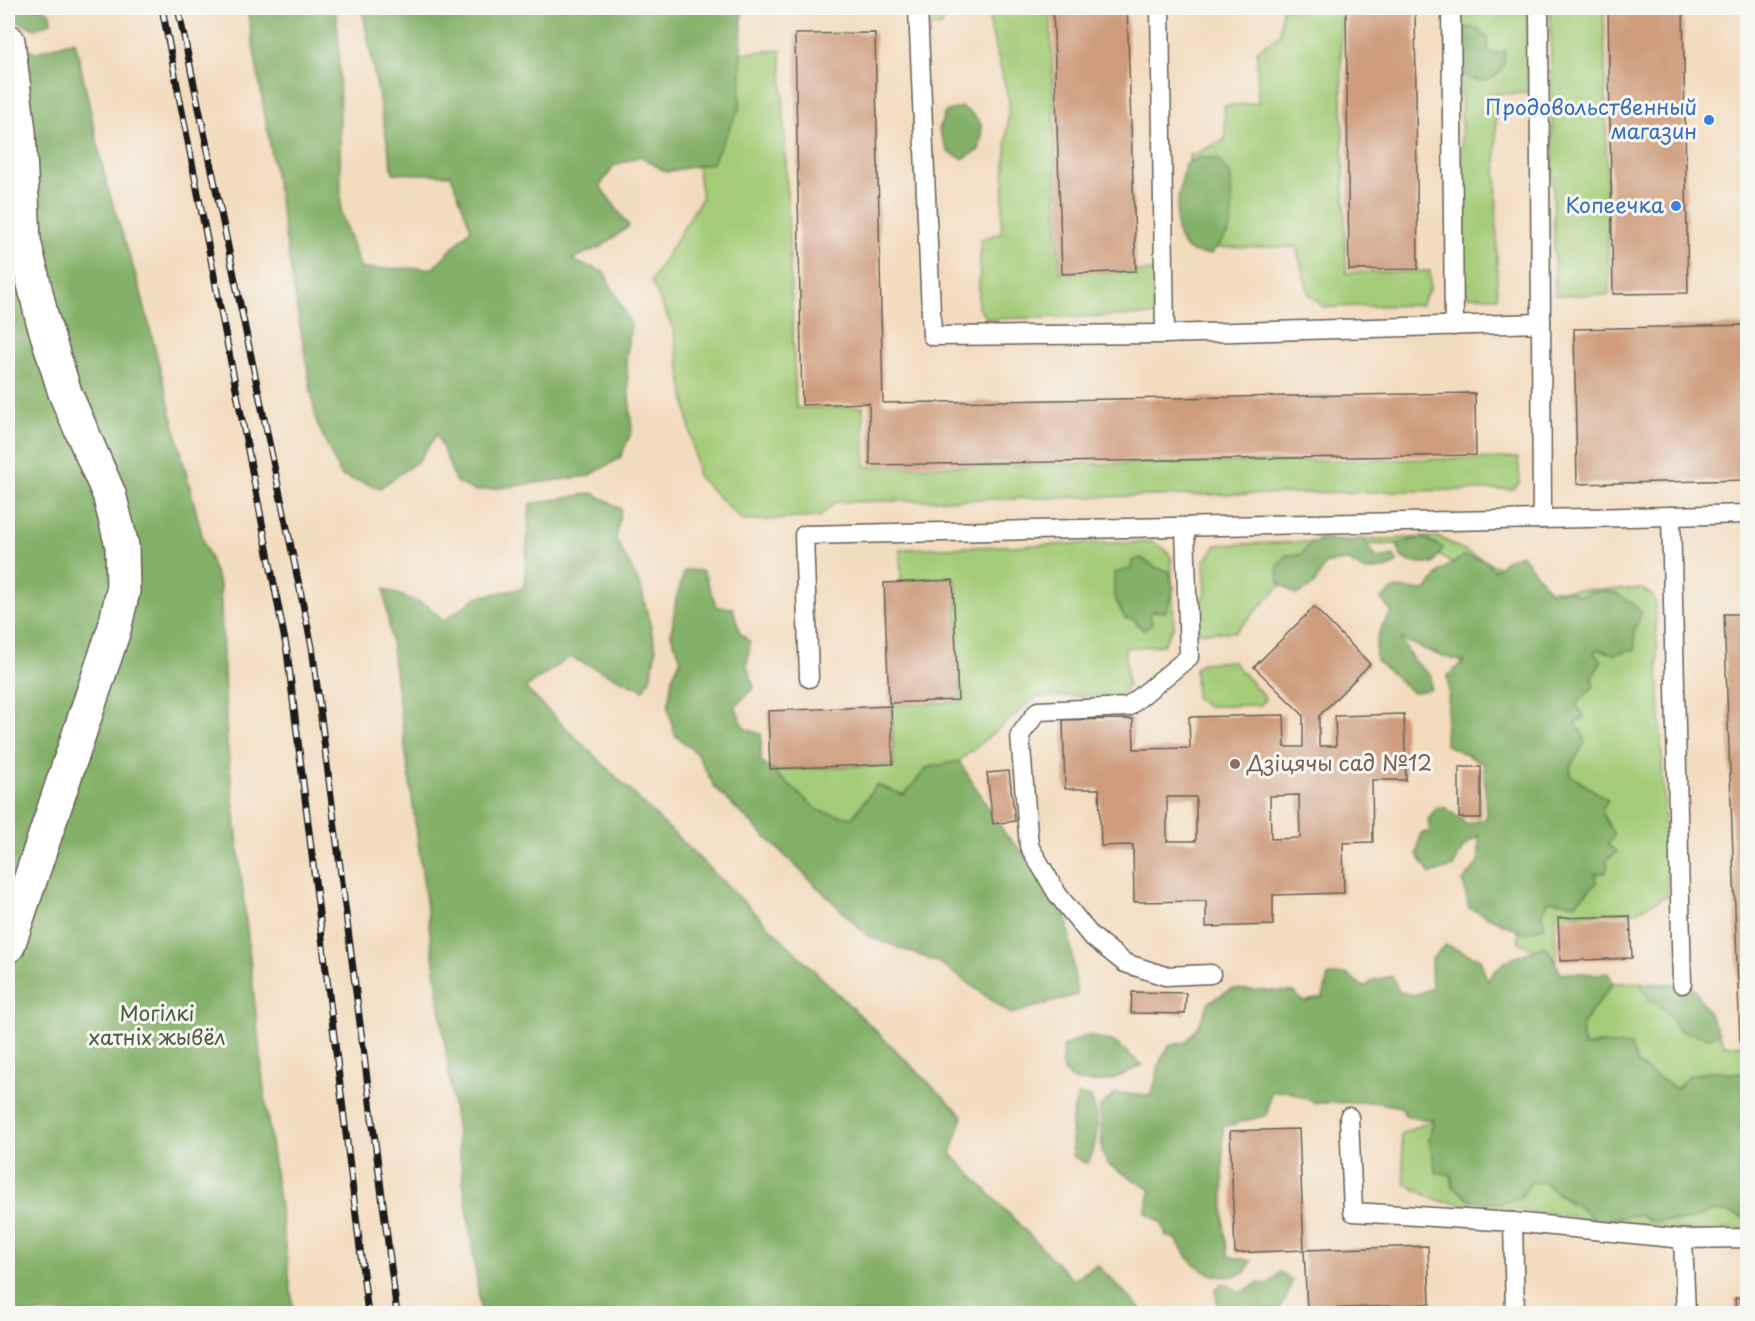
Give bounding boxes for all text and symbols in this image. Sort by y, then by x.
place label: Продовольственный магазин [1485,90,1697,146]
marker: Продовольственный магазин [1702,113,1716,127]
place label: Копеечка [1565,188,1665,220]
marker: Копеечка [1669,199,1683,213]
place label: Дзіцячы сад №12 [1246,746,1432,778]
marker: Дзіцячы сад №12 [1228,757,1242,771]
park label: Могілкі хатніх жывёл [88,996,226,1052]

